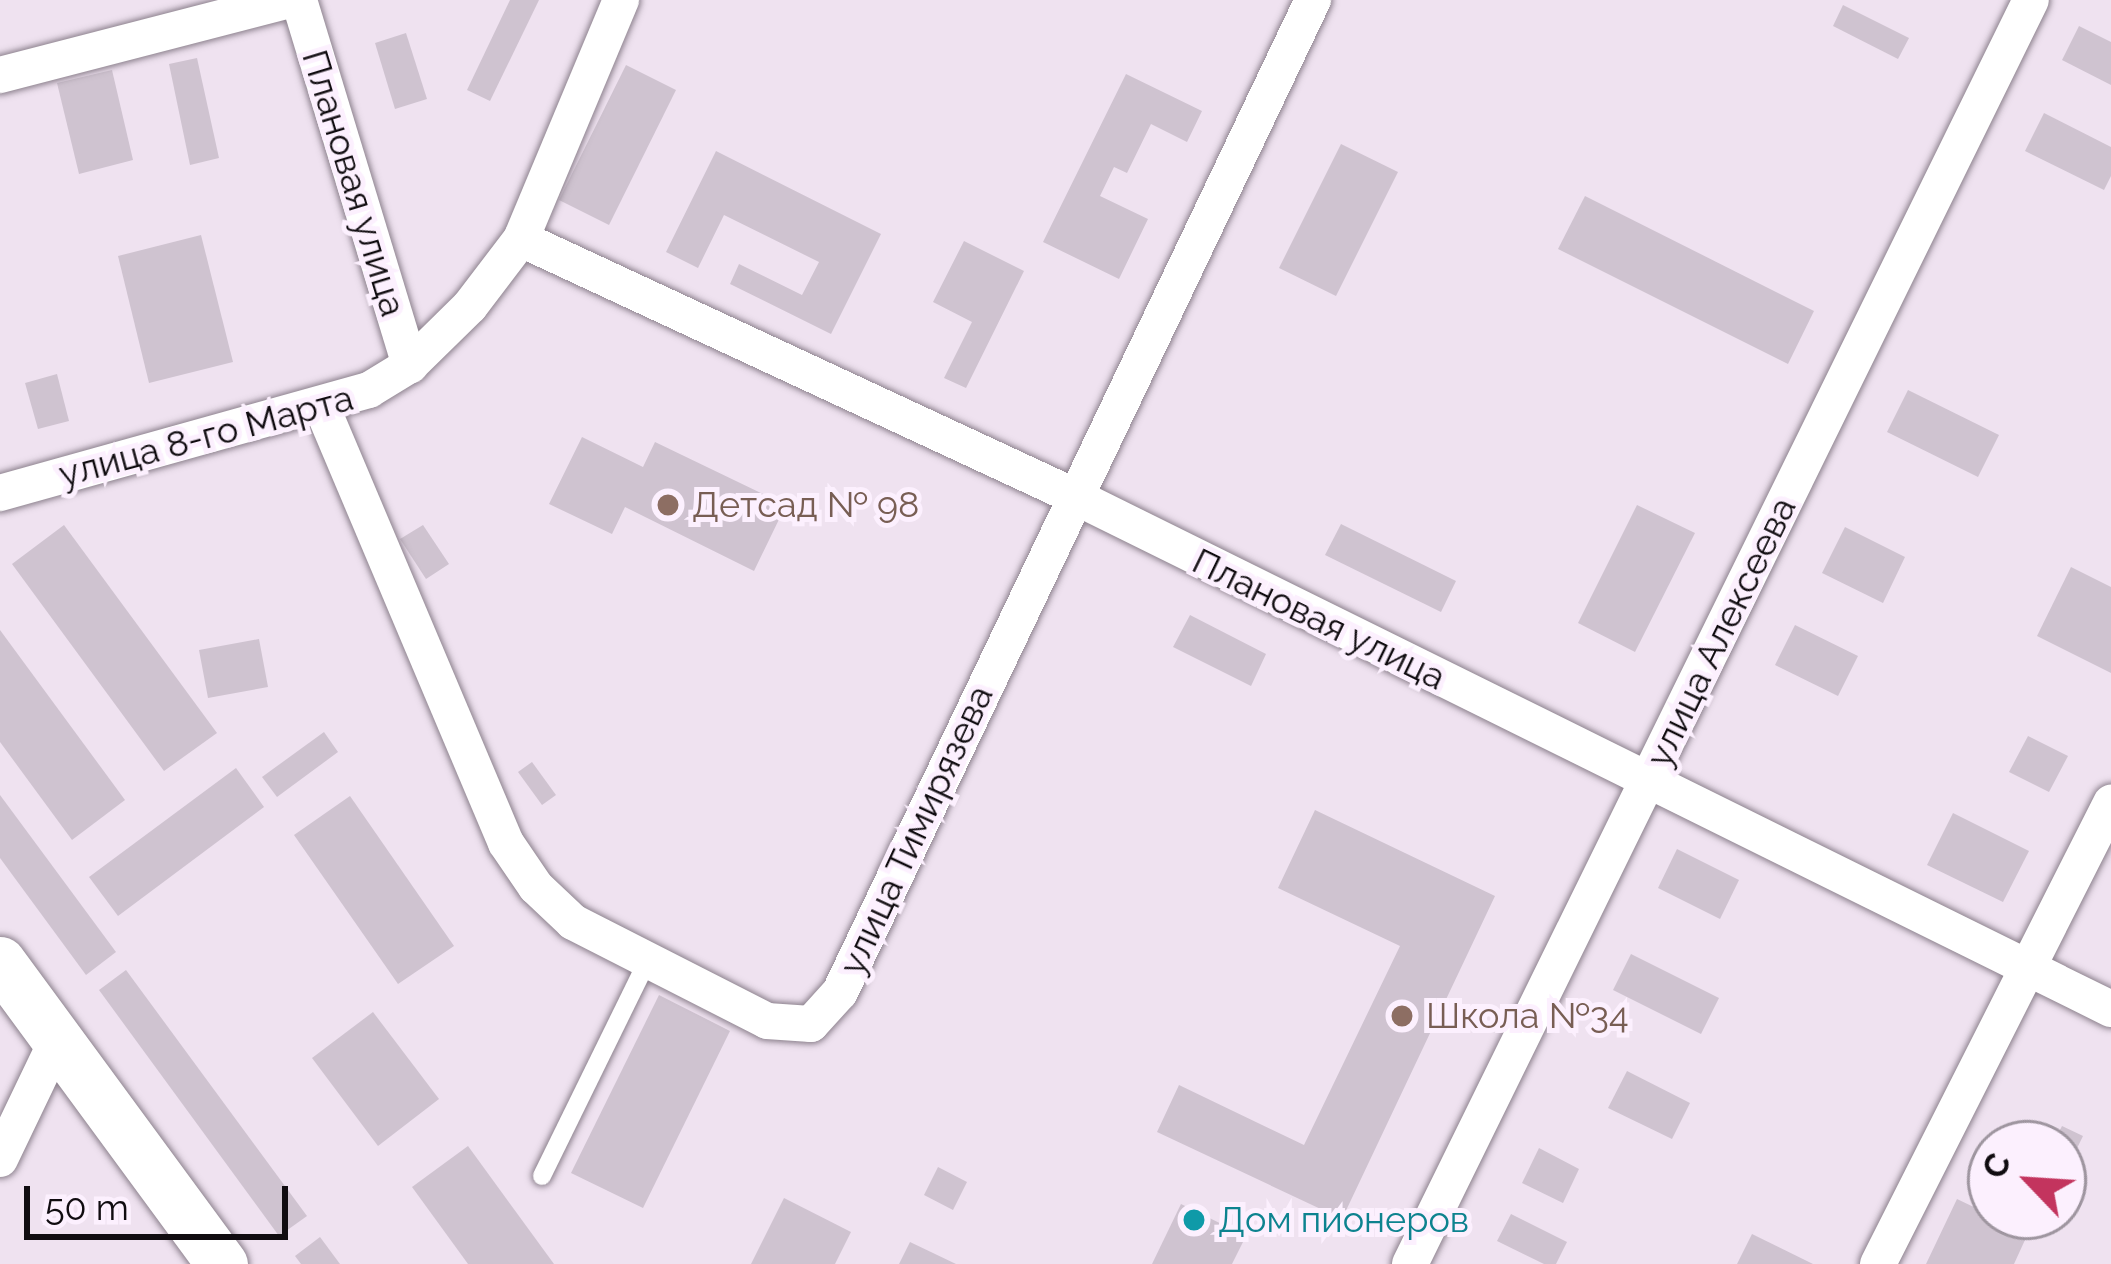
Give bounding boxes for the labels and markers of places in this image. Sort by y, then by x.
place label: Детсад № 98 [692,483,919,527]
marker: Детсад № 98 [655,492,681,518]
place label: Школа №34 [1426,994,1629,1038]
marker: Школа №34 [1389,1003,1415,1029]
place label: Дом пионеров [1218,1198,1469,1242]
marker: Дом пионеров [1181,1207,1207,1233]

